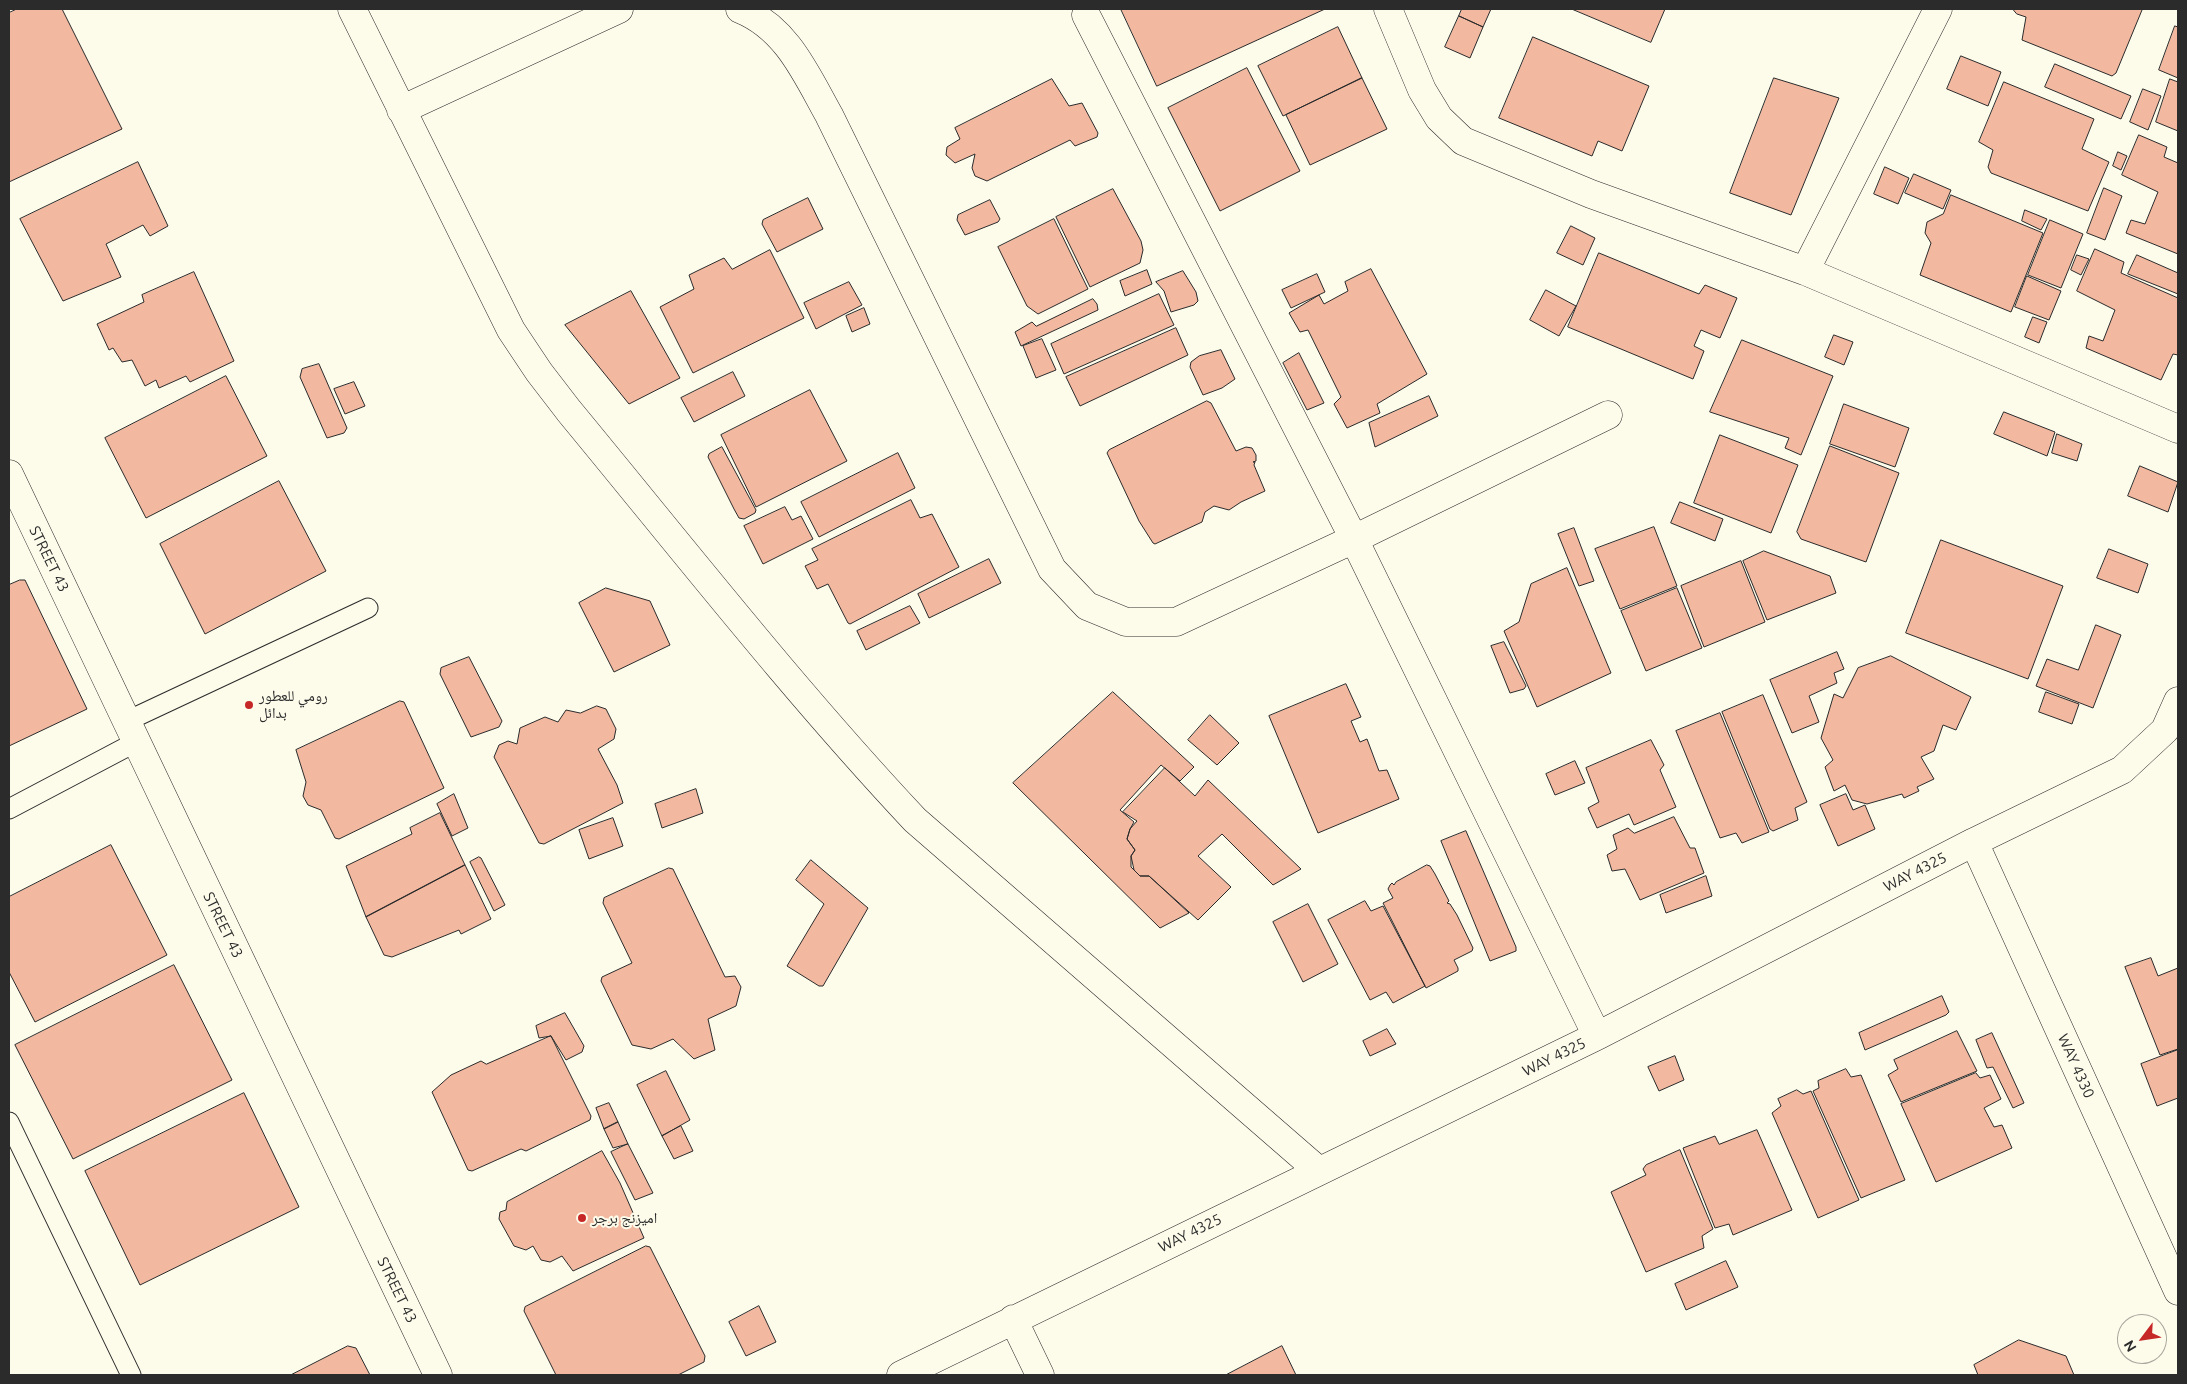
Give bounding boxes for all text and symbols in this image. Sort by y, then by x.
street label: STREET 43 [25,523,73,595]
place label: رومي للعطور بدائل [259,687,328,722]
marker: رومي للعطور بدائل [243,699,255,711]
street label: WAY 4325 [1880,848,1950,896]
street label: STREET 43 [199,889,247,961]
street label: WAY 4330 [2054,1031,2098,1101]
street label: WAY 4325 [1519,1034,1589,1080]
place label: اميزنج برجر [592,1209,657,1227]
street label: WAY 4325 [1155,1210,1225,1256]
marker: اميزنج برجر [576,1212,588,1224]
street label: STREET 43 [373,1254,421,1326]
north arrow [2117,1314,2167,1364]
text: N [2120,1338,2140,1355]

